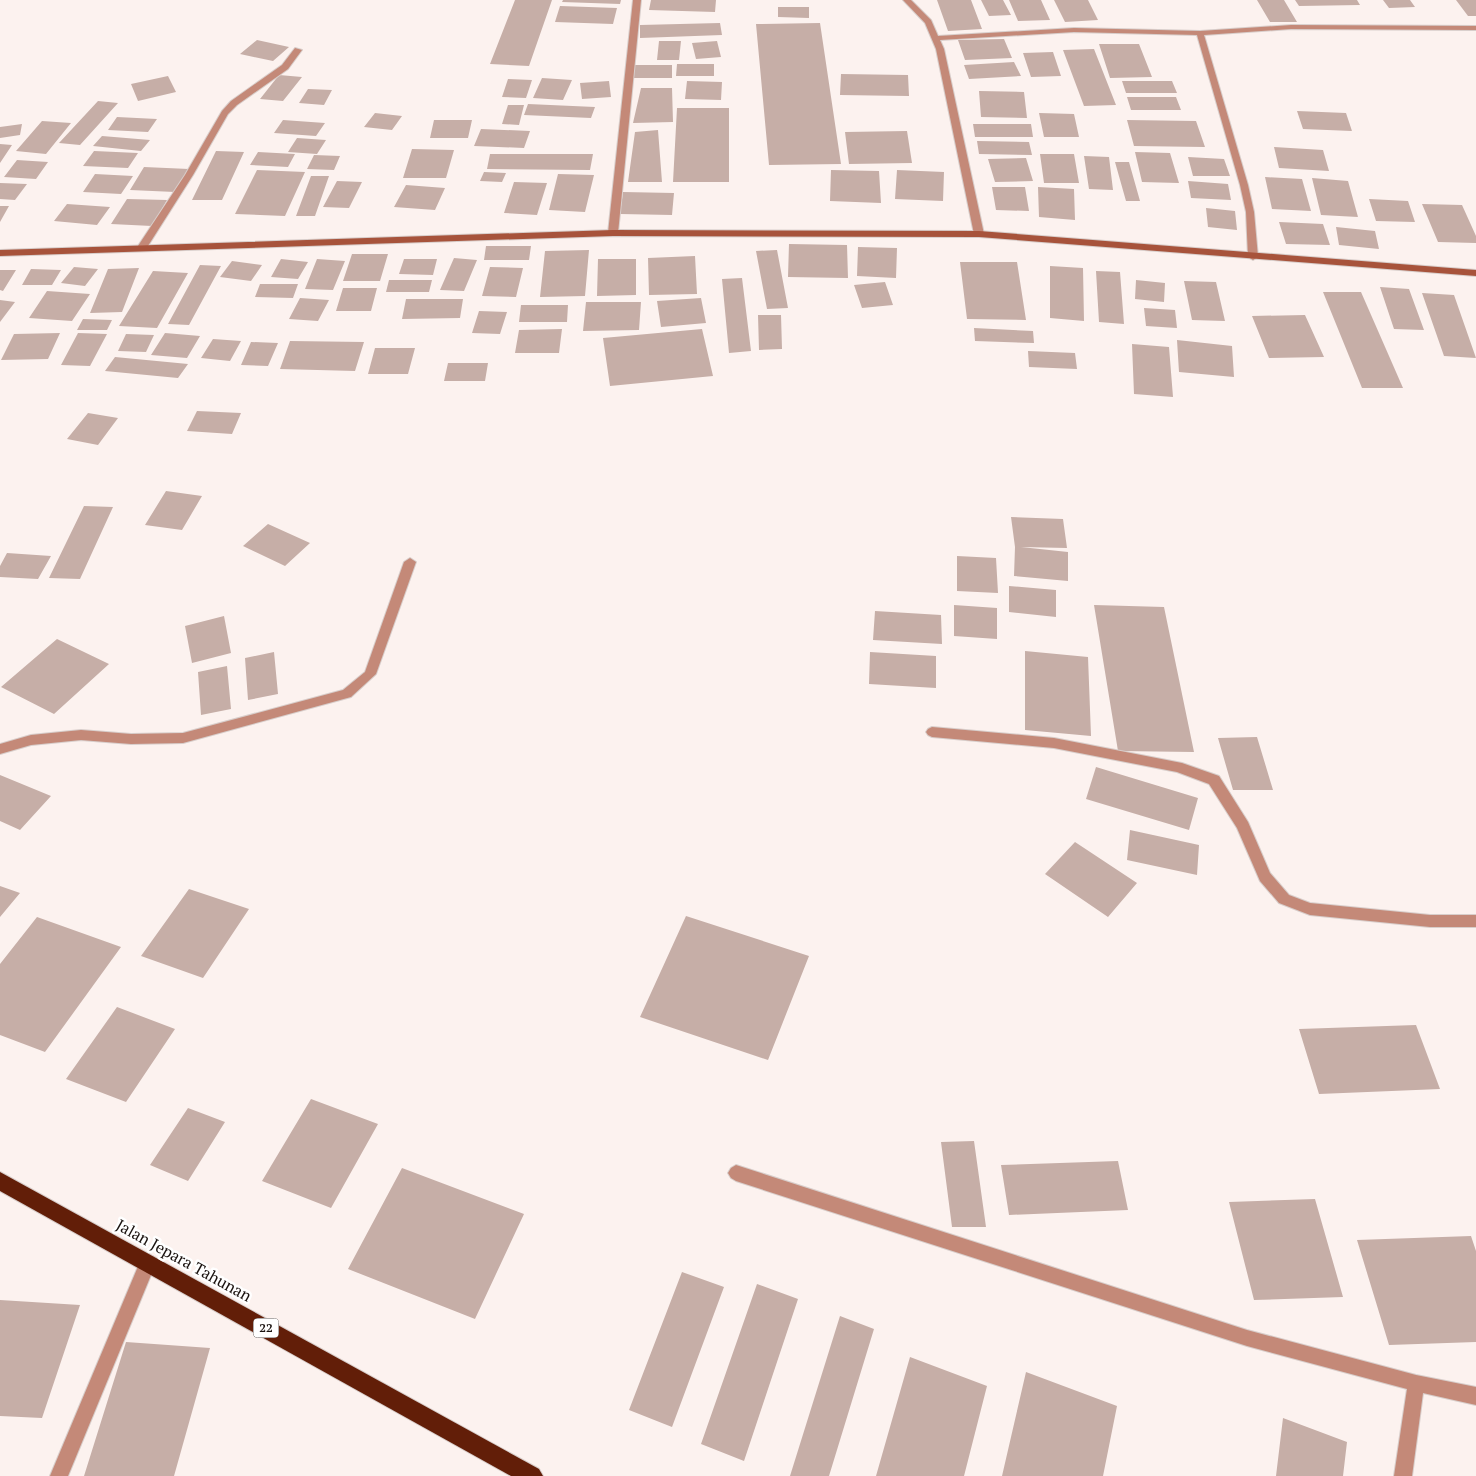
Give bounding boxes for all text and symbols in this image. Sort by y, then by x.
street label: Jalan Jepara Tahunan [112,1214,256,1307]
road number: 22 [254,1319,278,1338]

